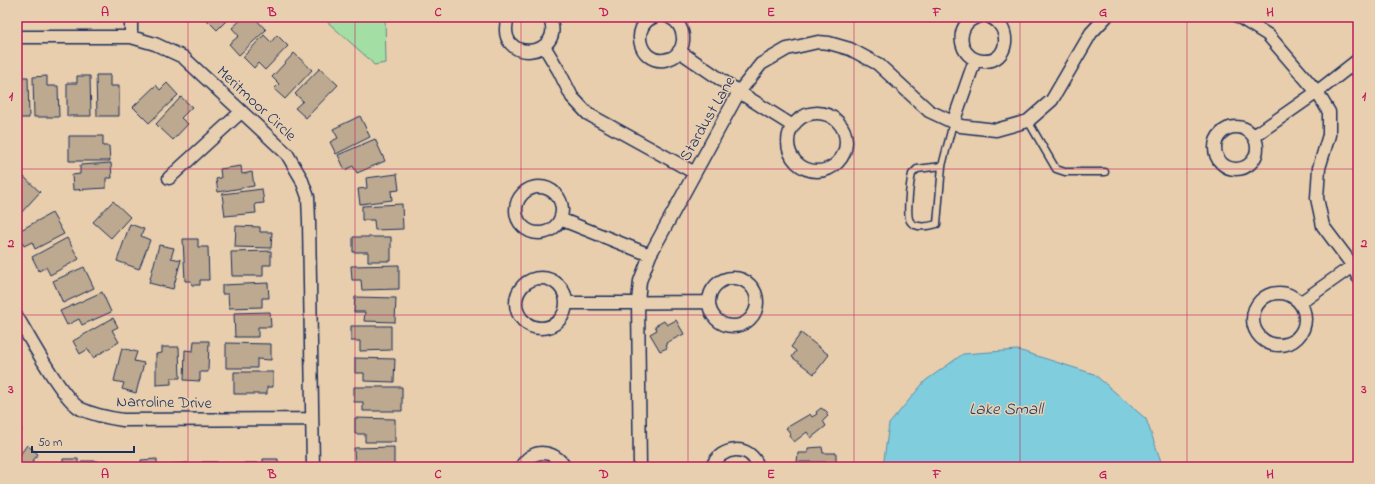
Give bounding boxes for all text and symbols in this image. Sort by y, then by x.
text: A [101,3,109,22]
text: B [267,3,277,22]
text: C [434,3,442,22]
text: D [598,3,609,22]
text: E [767,3,775,22]
text: F [932,3,942,22]
text: G [1099,3,1107,22]
text: H [1266,3,1274,22]
street label: Meritmoor Circle [211,61,302,148]
street label: Stardust Lane [674,71,742,166]
text: 1 [9,87,14,106]
text: 1 [1362,87,1367,106]
text: 2 [7,234,15,253]
text: 2 [1360,234,1368,253]
text: 3 [7,380,14,399]
text: 3 [1360,380,1367,399]
street label: Narroline Drive [116,390,213,416]
water label: Lake Small [969,397,1045,422]
scale bar [32,428,134,454]
text: 50 m [38,434,62,452]
text: A [101,465,109,484]
text: B [267,465,277,484]
text: C [434,465,442,484]
text: D [598,465,609,484]
text: E [767,465,775,484]
text: F [932,465,942,484]
text: G [1099,465,1107,484]
text: H [1266,465,1274,484]

